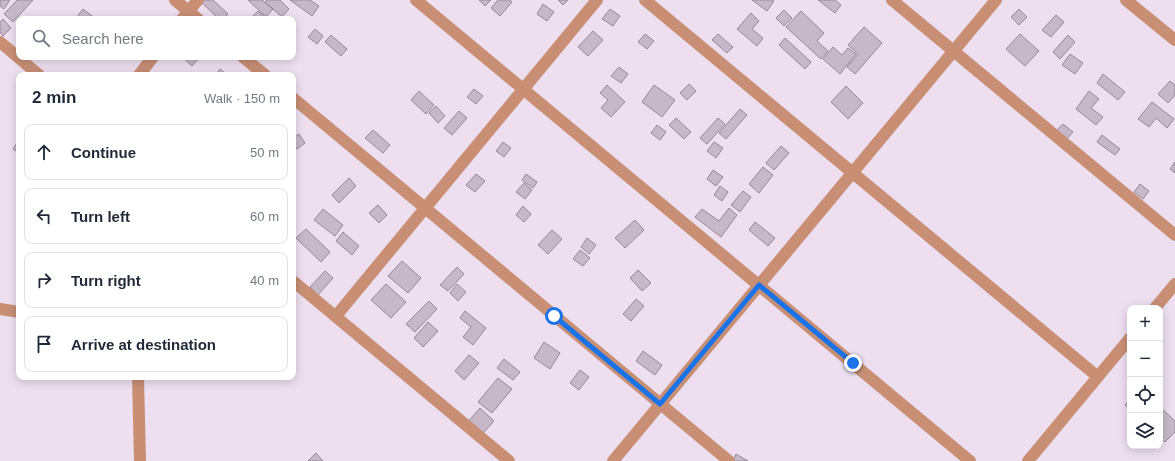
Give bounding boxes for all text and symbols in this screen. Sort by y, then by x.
search box [16,16,296,60]
icon: search [30,27,52,49]
text: Search here [62,30,144,47]
text: 2 min [32,88,76,107]
text: Walk · 150 m [204,91,280,106]
icon: ahead [33,141,55,163]
text: Continue [71,144,136,161]
text: 50 m [250,145,279,160]
icon: left [33,205,55,227]
text: Turn left [71,208,130,225]
text: 60 m [250,209,279,224]
icon: right [33,269,55,291]
text: Turn right [71,272,141,289]
text: 40 m [250,273,279,288]
map controls [1127,305,1163,449]
button: + [1127,305,1163,341]
route start [545,307,563,325]
icon: arrive [33,333,55,355]
text: Arrive at destination [71,336,216,353]
button: − [1127,341,1163,377]
route end [844,354,862,372]
button: locate [1127,377,1163,413]
button: layers [1127,413,1163,449]

